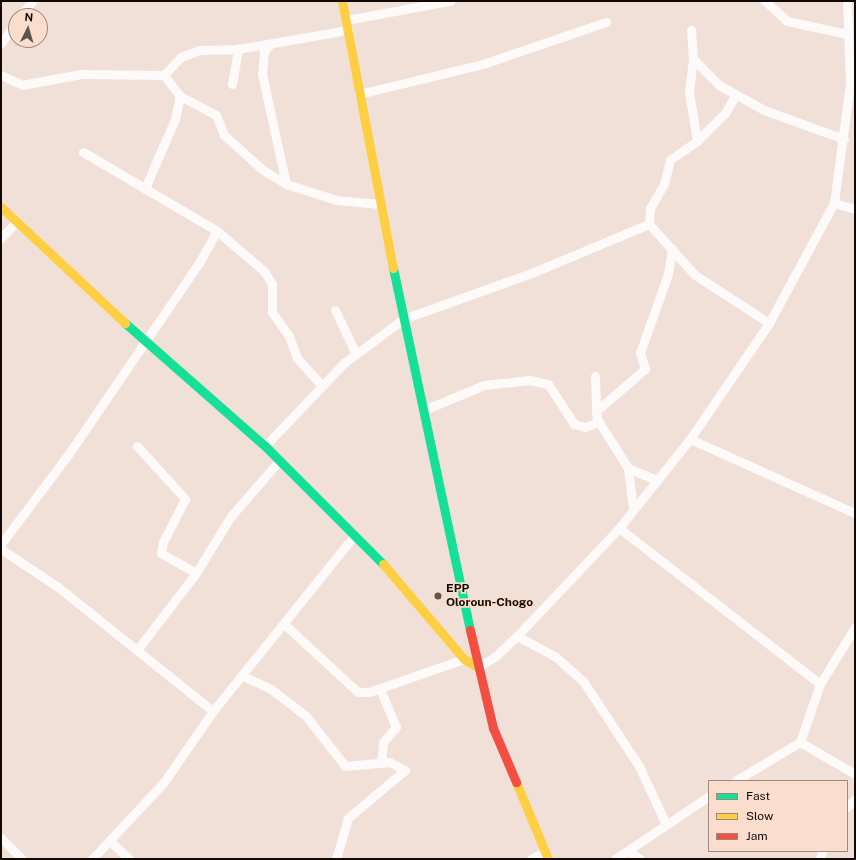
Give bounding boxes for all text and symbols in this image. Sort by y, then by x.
north arrow [8,8,48,48]
text: N [24,11,34,23]
place label: EPP Oloroun-Chogo [446,582,533,610]
marker: EPP Oloroun-Chogo [433,591,443,601]
legend [708,780,848,852]
text: Fast [746,789,770,803]
text: Slow [746,809,773,823]
text: Jam [746,829,768,843]

